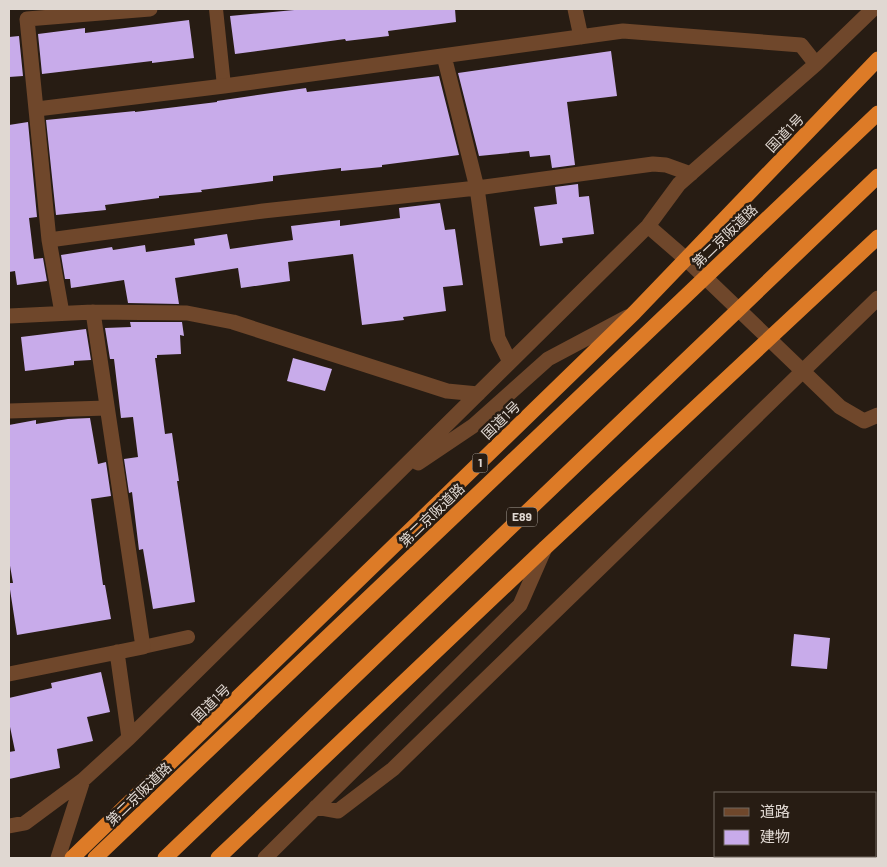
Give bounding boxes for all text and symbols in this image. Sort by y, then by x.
street label: 国道1号 [762,110,807,155]
street label: 第二京阪道路 [689,200,761,271]
street label: 国道1号 [478,397,523,442]
road number: 1 [472,453,488,472]
street label: 第二京阪道路 [396,479,468,550]
road number: E89 [507,508,537,526]
street label: 国道1号 [188,680,233,725]
street label: 第二京阪道路 [103,758,175,829]
legend [714,792,877,857]
text: 道路 [760,802,790,820]
text: 建物 [760,827,790,845]

